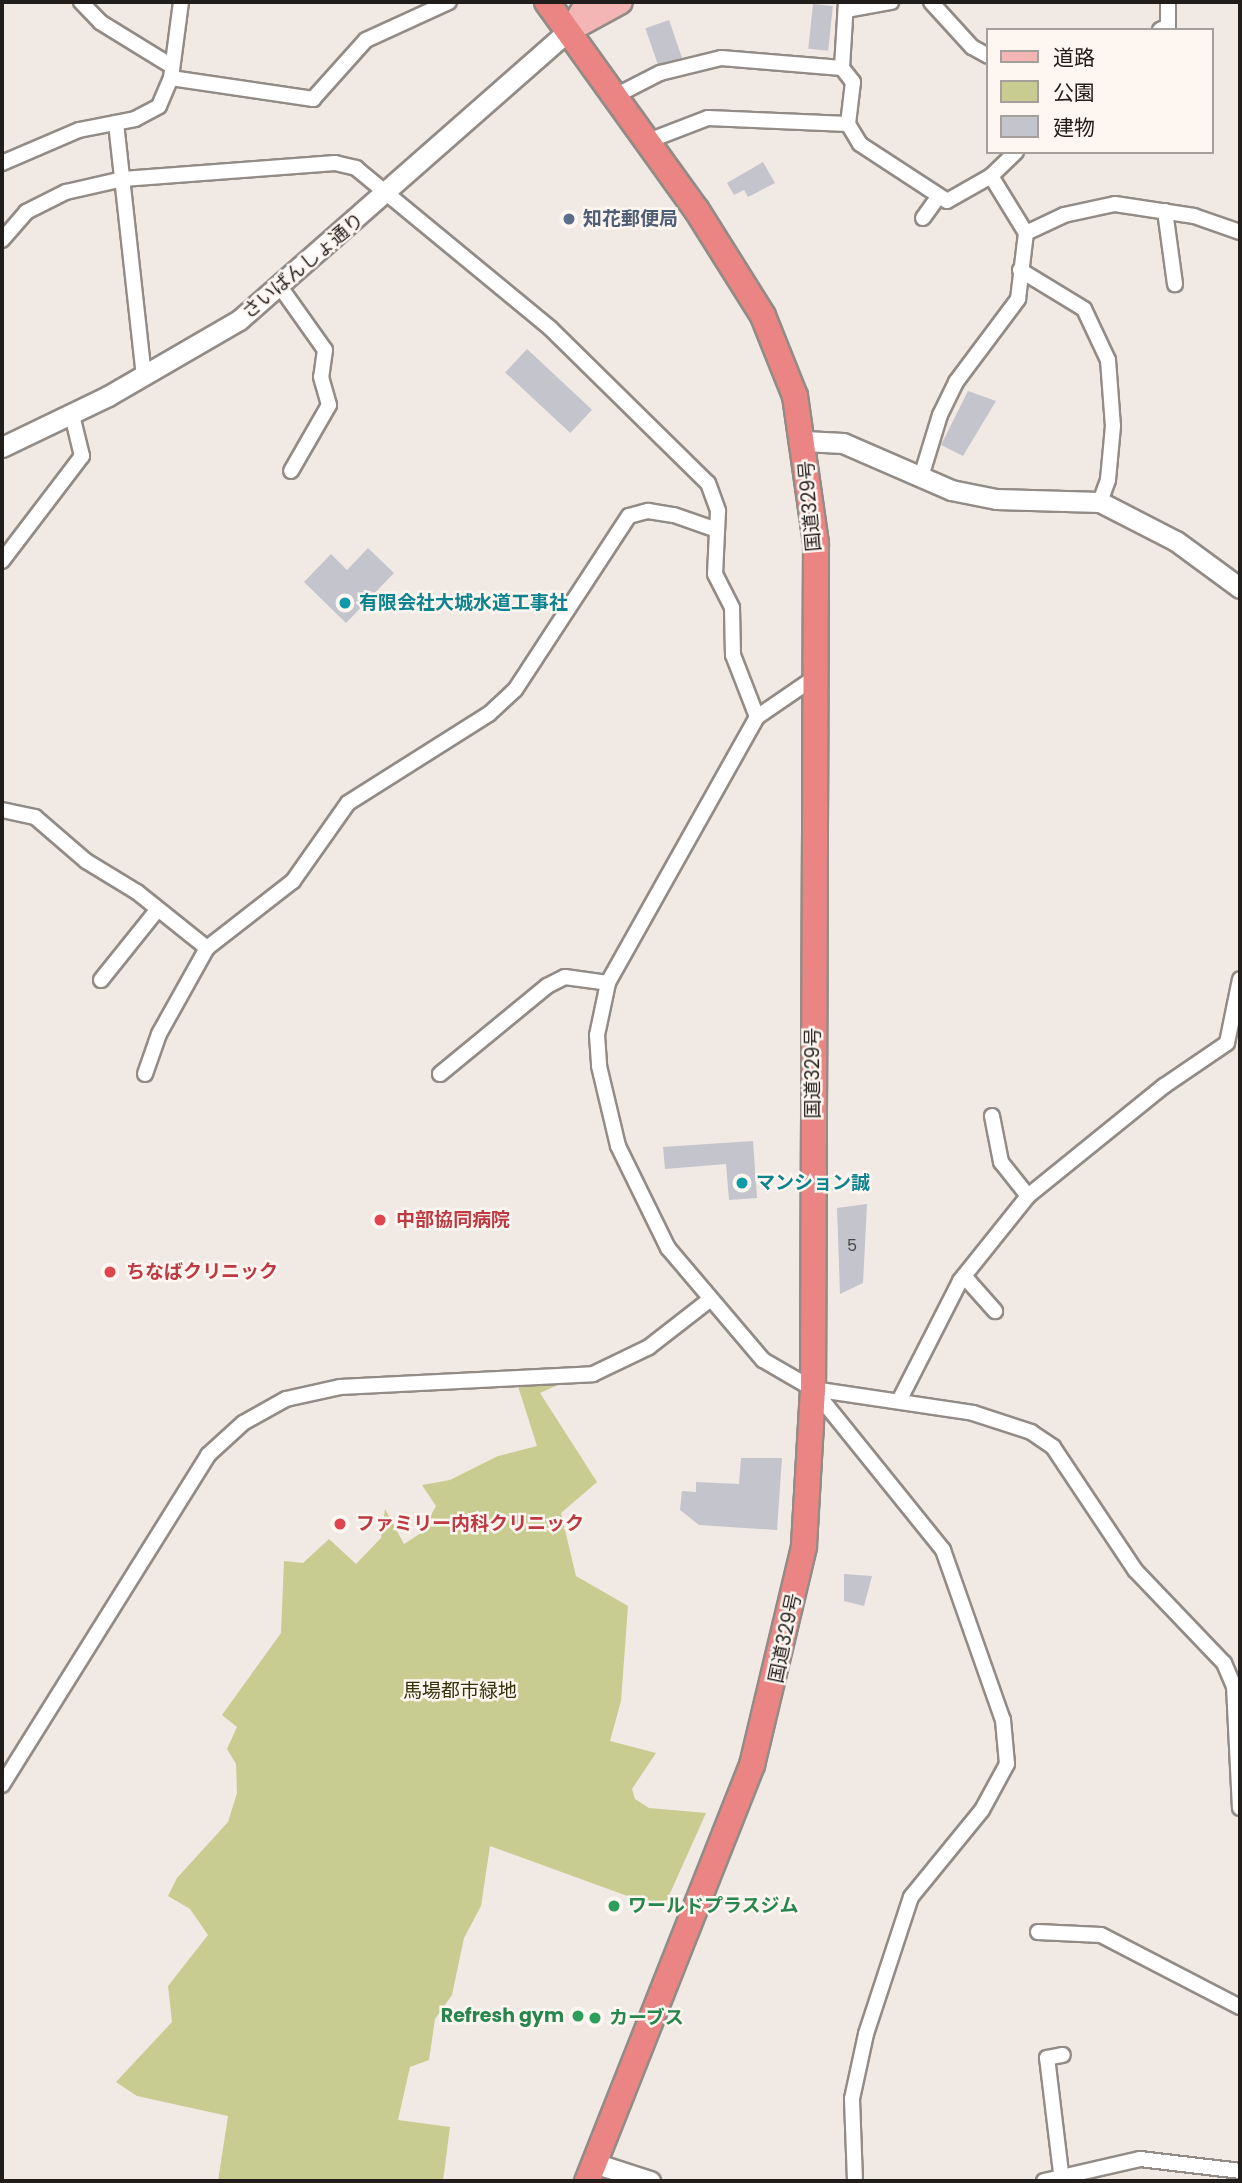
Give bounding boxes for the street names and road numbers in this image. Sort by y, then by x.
street label: さいばんしょ通り [237,208,369,324]
street label: 国道329号 [795,460,825,552]
street label: 国道329号 [802,1027,824,1119]
street label: 国道329号 [764,1591,806,1685]

